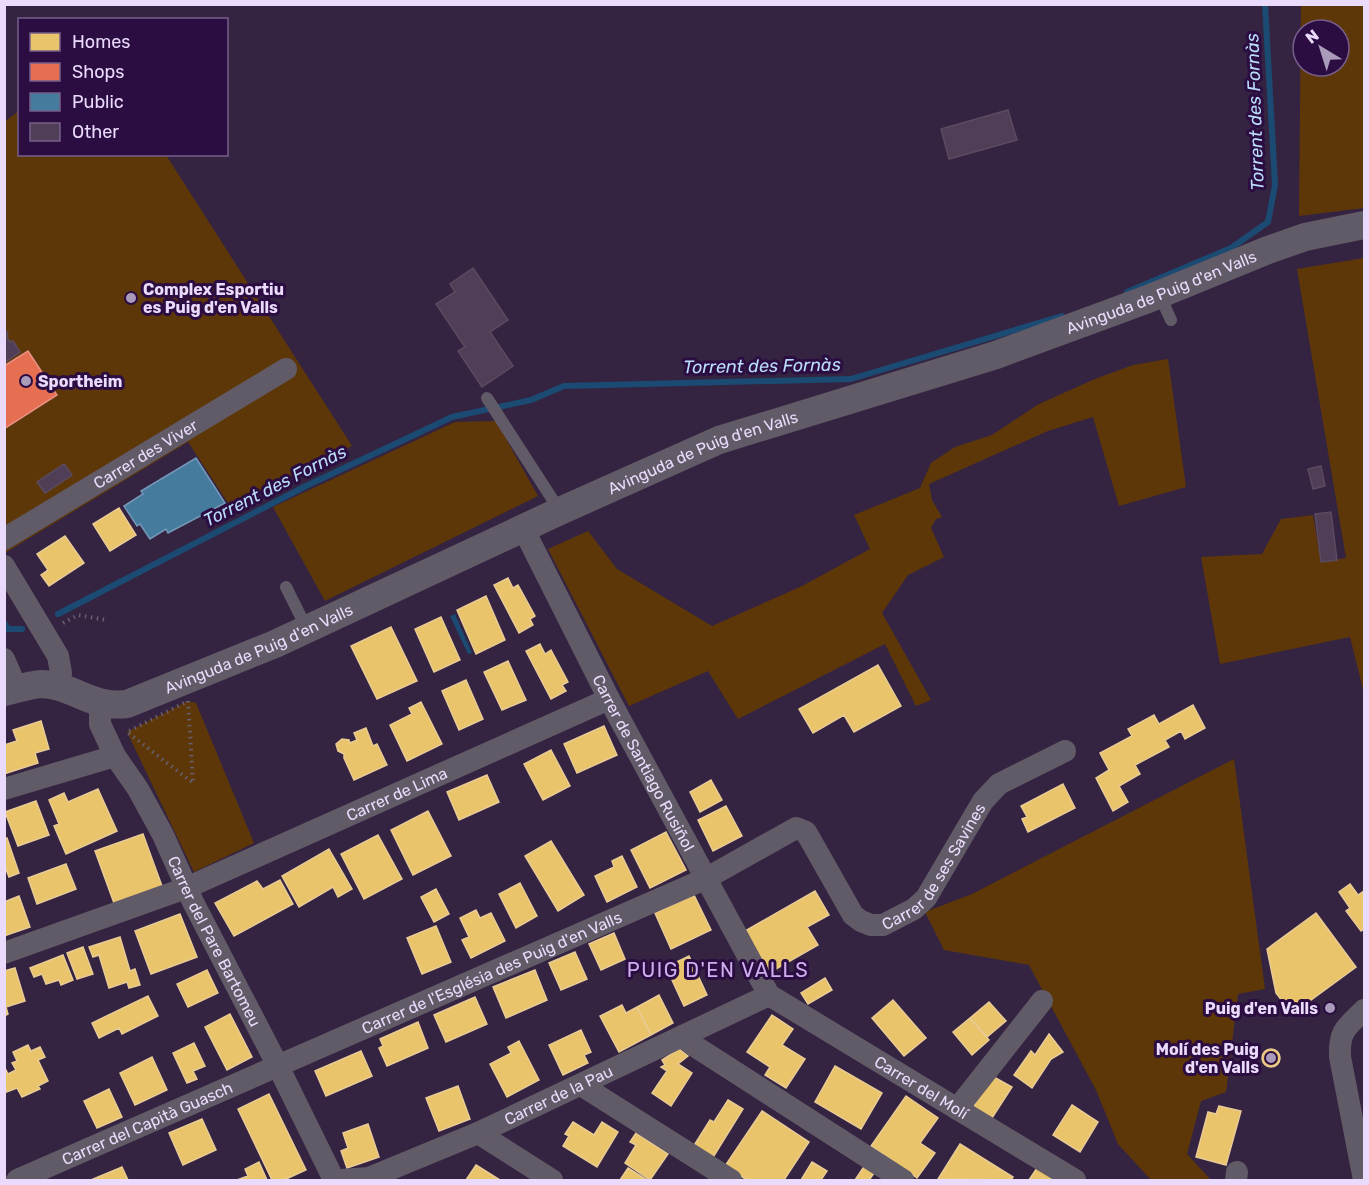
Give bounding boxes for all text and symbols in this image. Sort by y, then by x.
legend [18,18,228,156]
north arrow [1291,18,1351,78]
text: N [1302,26,1322,48]
text: Homes [72,31,130,53]
water label: Torrent des Fornàs [1241,33,1269,191]
text: Shops [72,61,124,83]
text: Public [72,91,124,113]
text: Other [72,121,119,143]
street label: Avinguda de Puig d'en Valls [1063,246,1259,338]
place label: Complex Esportiu es Puig d'en Valls [143,280,284,317]
marker: Complex Esportiu es Puig d'en Valls [124,291,138,305]
water label: Torrent des Fornàs [683,354,841,378]
place label: Sportheim [38,372,122,391]
marker: Sportheim [19,374,33,388]
street label: Avinguda de Puig d'en Valls [605,407,800,498]
street label: Carrer des Viver [90,415,201,492]
water label: Torrent des Fornàs [200,440,350,532]
street label: Avinguda de Puig d'en Valls [162,600,356,697]
street label: Carrer de Santiago Rusiñol [589,671,699,854]
street label: Carrer de Lima [343,763,450,825]
street label: Carrer de ses Savines [878,800,989,934]
street label: Carrer del Pare Bartomeu [164,853,265,1030]
street label: Carrer de l'Església des Puig d'en Valls [359,907,625,1038]
district label: PUIG D'EN VALLS [627,958,809,982]
place label: Puig d'en Valls [1205,999,1318,1018]
marker: Puig d'en Valls [1323,1001,1337,1015]
place label: Molí des Puig d'en Valls [1156,1040,1259,1077]
marker: Molí des Puig d'en Valls [1264,1051,1278,1065]
street label: Carrer del Molí [871,1052,973,1123]
street label: Carrer de la Pau [501,1061,616,1129]
street label: Carrer del Capità Guasch [59,1077,235,1169]

